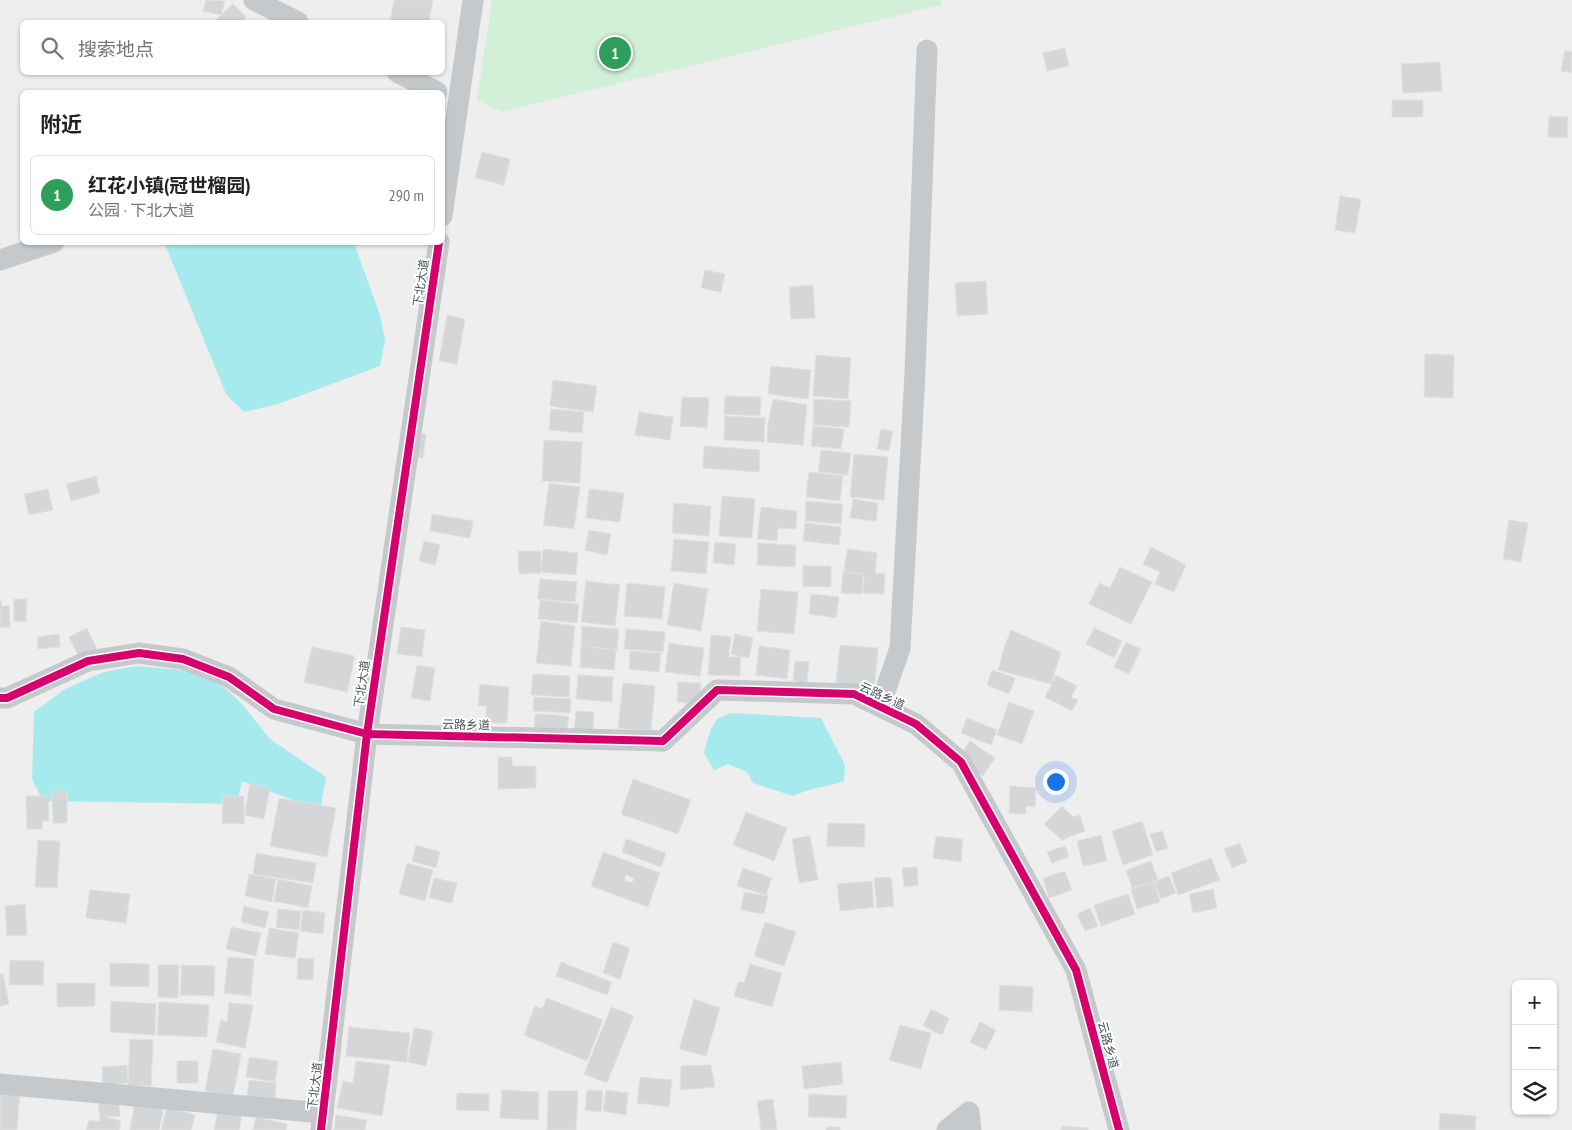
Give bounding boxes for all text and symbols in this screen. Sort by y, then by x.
search box [20,20,445,75]
icon: search [38,34,66,62]
pin: 1 [599,34,631,72]
text: 搜索地点 [78,37,154,61]
text: 附近 [40,111,82,138]
text: 红花小镇(冠世榴园) [88,173,251,197]
text: 1 [53,185,61,205]
text: 290 m [389,185,424,205]
text: 公园 · 下北大道 [88,200,194,220]
street label: 下北大道 [410,258,431,308]
street label: 下北大道 [351,659,372,709]
street label: 云路乡道 [857,679,907,712]
street label: 云路乡道 [442,717,490,732]
your location [1043,769,1069,795]
map controls [1512,980,1557,1115]
button: + [1512,980,1557,1025]
street label: 云路乡道 [1095,1020,1122,1070]
button: − [1512,1025,1557,1070]
street label: 下北大道 [304,1061,325,1111]
button: layers [1512,1070,1557,1115]

